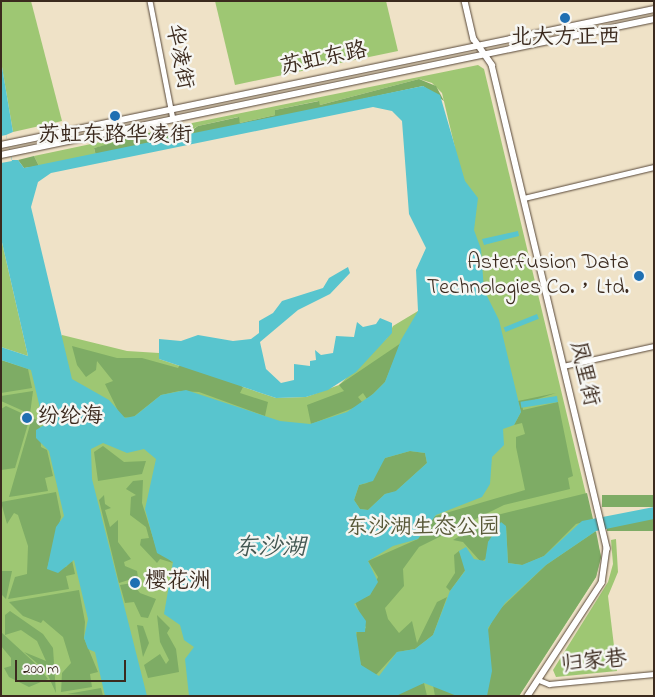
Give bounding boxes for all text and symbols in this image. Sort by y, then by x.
marker: 北大方正西 [559,12,571,24]
street label: 华凌街 [159,22,197,92]
place label: 北大方正西 [510,26,620,52]
street label: 苏虹东路 [278,38,370,82]
marker: 苏虹东路华凌街 [109,110,121,122]
place label: 苏虹东路华凌街 [38,124,192,150]
place label: Asterfusion Data Technologies Co.，Ltd. [427,250,629,302]
marker: Asterfusion Data Technologies Co.，Ltd. [633,270,645,282]
street label: 凤里街 [563,339,603,409]
place label: 纷纶海 [37,405,103,431]
marker: 纷纶海 [21,412,33,424]
park label: 东沙湖生态公园 [346,516,500,542]
water label: 东沙湖 [234,535,306,563]
place label: 樱花洲 [145,570,211,596]
marker: 樱花洲 [129,577,141,589]
street label: 归家巷 [560,646,628,680]
scale bar [18,650,129,682]
text: 200 m [23,658,59,680]

